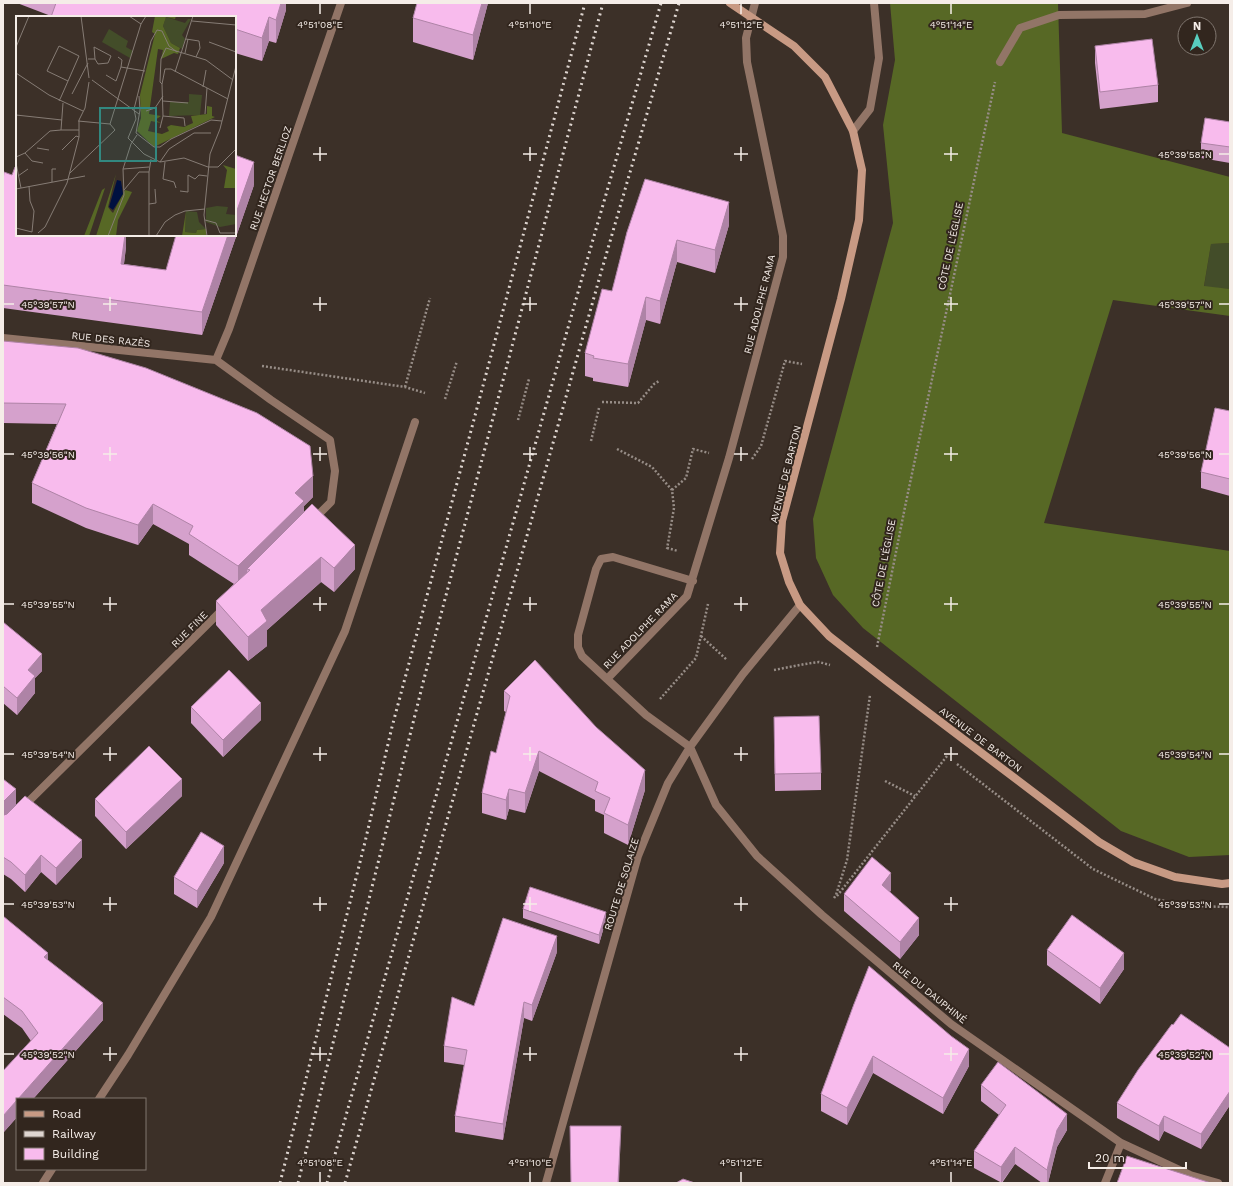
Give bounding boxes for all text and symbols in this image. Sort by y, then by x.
inset map [16,16,236,236]
north arrow [1177,16,1217,56]
text: 4°51'08"E [297,19,343,30]
text: 4°51'10"E [508,19,552,30]
text: 4°51'12"E [720,19,762,30]
text: 4°51'14"E [930,19,972,30]
text: N [1193,20,1201,33]
street label: RUE HECTOR BERLIOZ [247,125,293,232]
text: 45°39'58"N [1158,149,1212,160]
street label: CÔTE DE L'ÉGLISE [936,201,965,291]
street label: RUE ADOLPHE RAMA [742,253,777,355]
text: 45°39'57"N [21,299,75,310]
text: 45°39'57"N [1158,299,1212,310]
street label: RUE DES RAZÈS [71,330,151,349]
street label: AVENUE DE BARTON [768,424,803,524]
text: 45°39'56"N [21,449,75,460]
text: 45°39'56"N [1158,449,1212,460]
street label: CÔTE DE L'ÉGLISE [870,518,897,608]
street label: RUE ADOLPHE RAMA [601,590,680,671]
text: 45°39'55"N [21,599,75,610]
text: 45°39'55"N [1158,599,1212,610]
street label: RUE FINE [169,609,210,650]
street label: AVENUE DE BARTON [937,705,1024,774]
text: 45°39'54"N [21,749,75,760]
text: 45°39'54"N [1158,749,1212,760]
street label: ROUTE DE SOLAIZE [602,837,641,932]
text: 45°39'53"N [21,899,75,910]
text: 45°39'53"N [1158,899,1212,910]
street label: RUE DU DAUPHINÉ [891,959,969,1026]
text: 45°39'52"N [21,1049,75,1060]
text: 45°39'52"N [1158,1049,1212,1060]
legend [16,1098,146,1170]
text: Road [52,1107,81,1121]
text: Railway [52,1127,97,1141]
scale bar [1089,1144,1186,1170]
text: Building [52,1147,99,1161]
text: 20 m [1095,1151,1125,1165]
text: 4°51'08"E [297,1157,343,1168]
text: 4°51'10"E [508,1157,552,1168]
text: 4°51'12"E [720,1157,762,1168]
text: 4°51'14"E [930,1157,972,1168]

